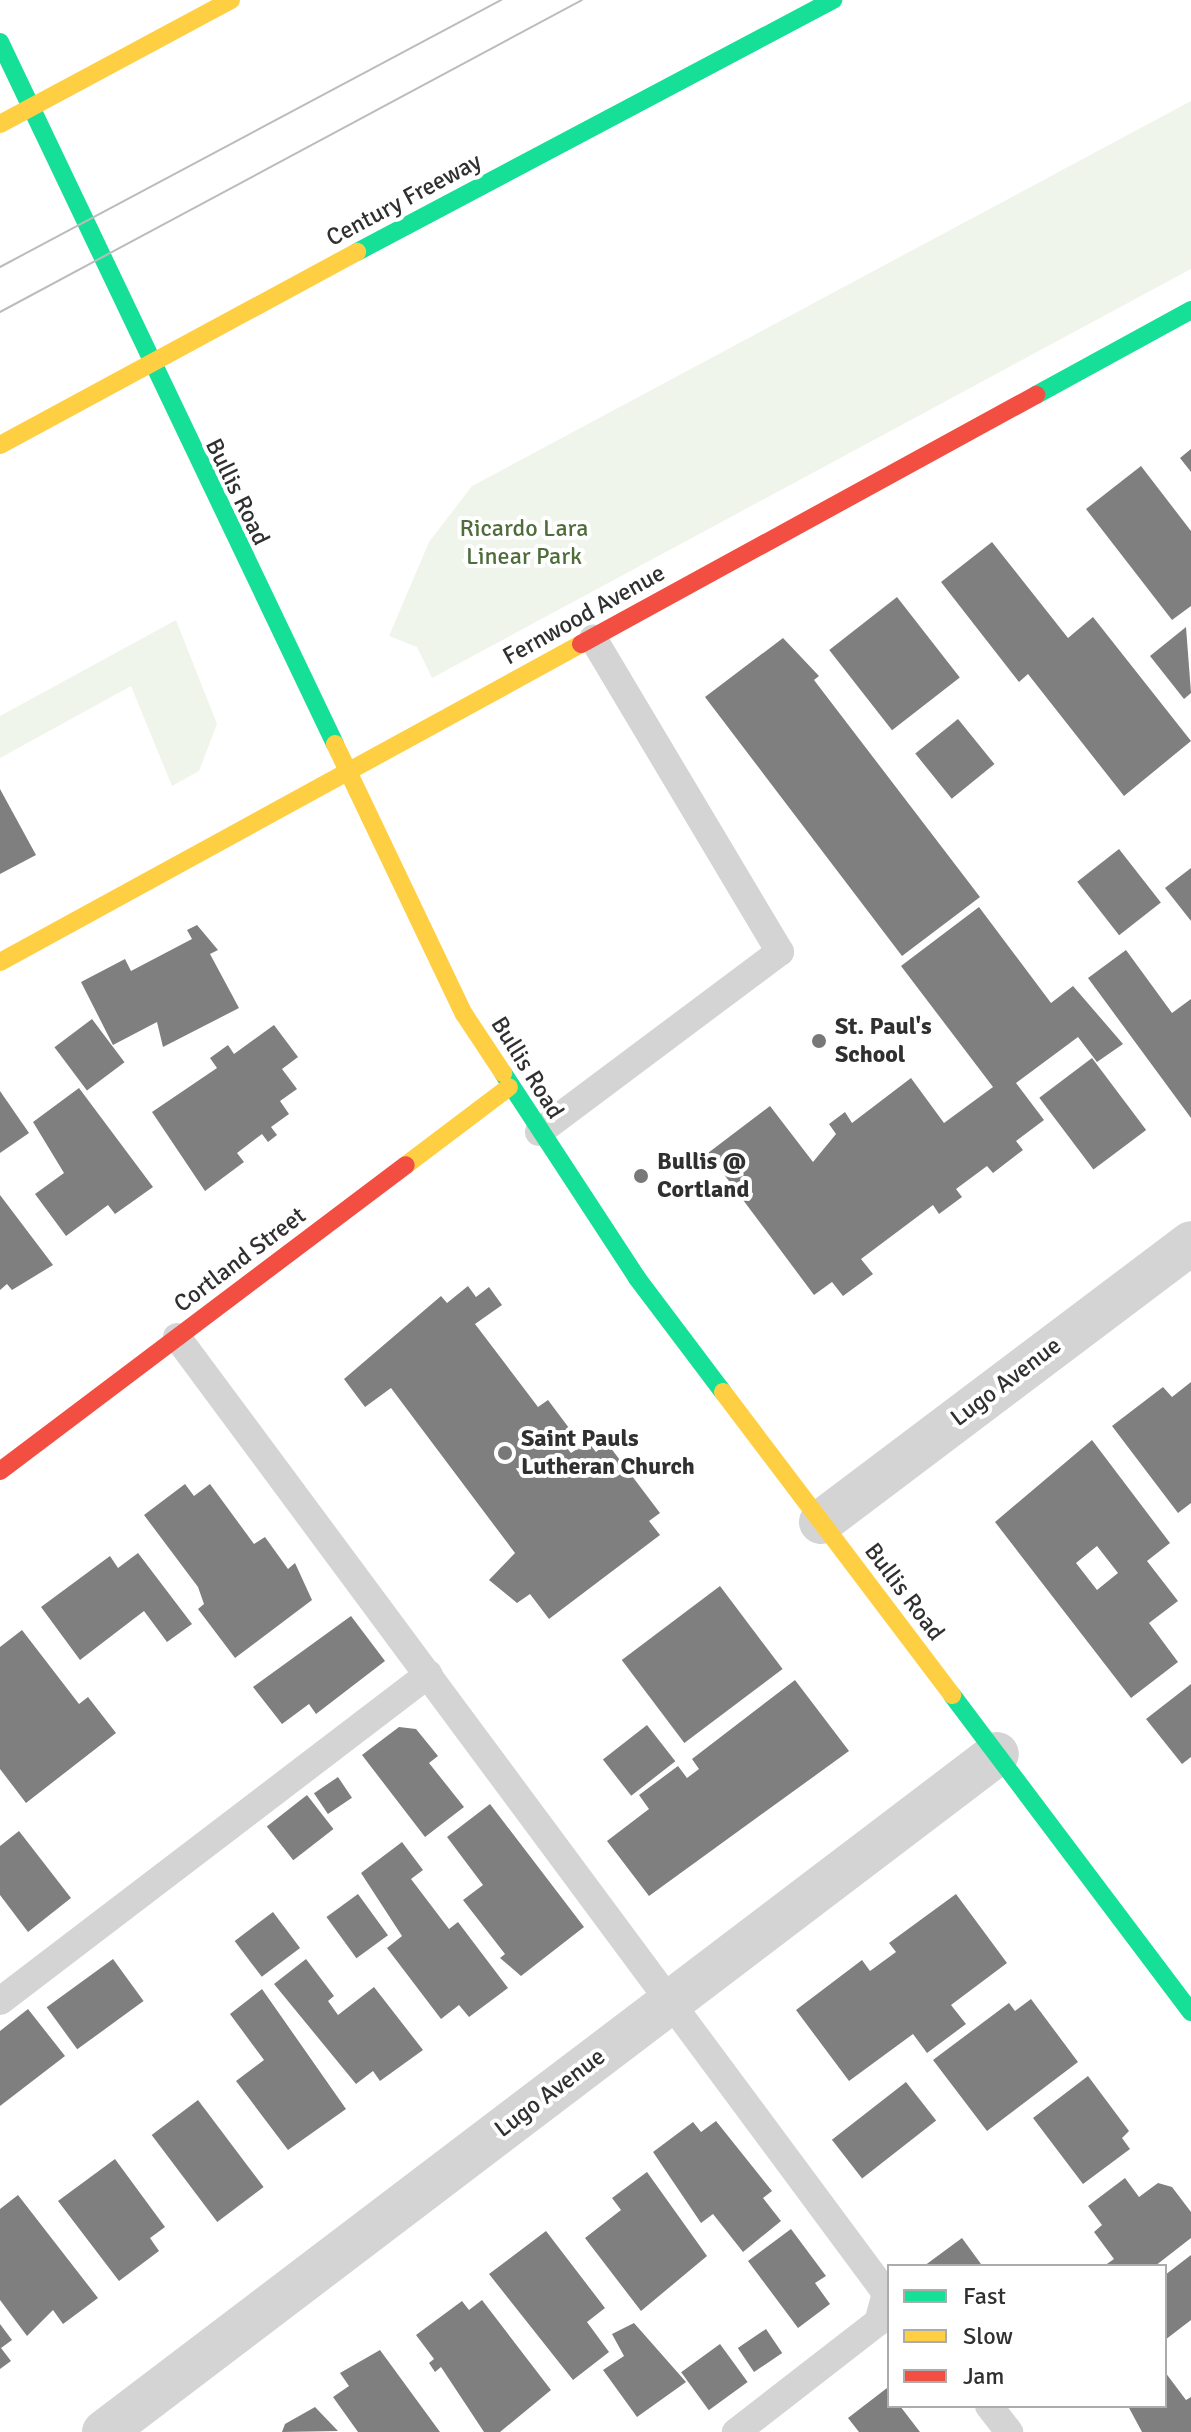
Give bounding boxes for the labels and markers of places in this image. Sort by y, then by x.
place label: St. Paul's School [835,1013,932,1069]
marker: St. Paul's School [810,1032,828,1050]
place label: Bullis @ Cortland [657,1148,749,1204]
marker: Bullis @ Cortland [632,1167,650,1185]
place label: Saint Pauls Lutheran Church [521,1425,695,1481]
marker: Saint Pauls Lutheran Church [496,1444,514,1462]

